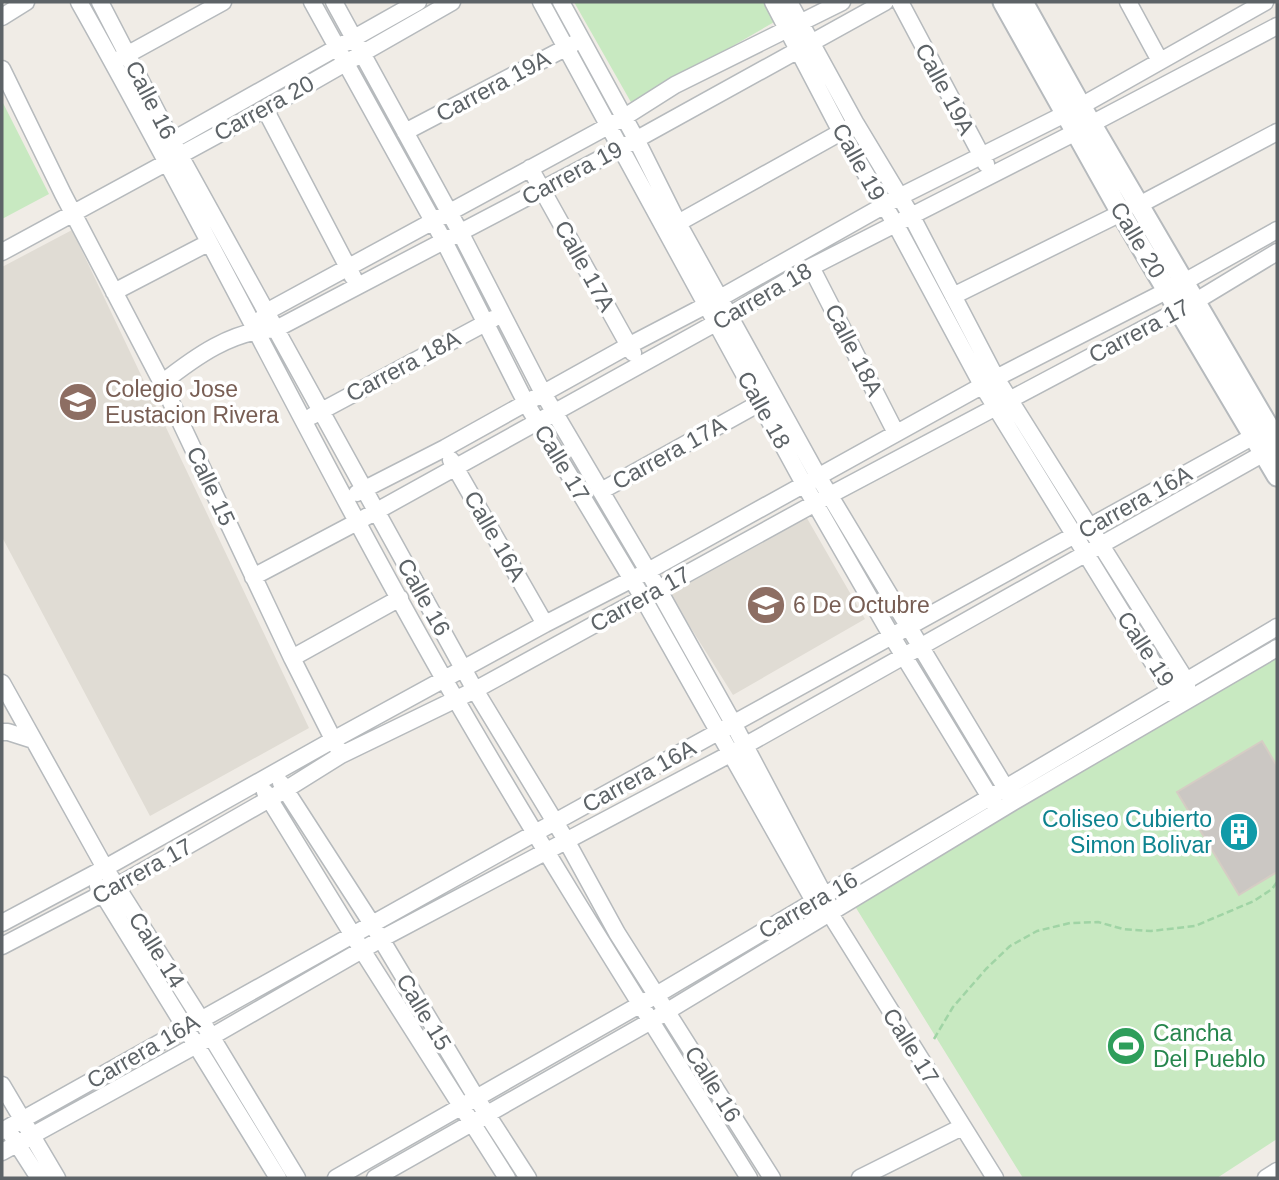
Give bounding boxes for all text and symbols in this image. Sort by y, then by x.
street label: Calle 19A [910,39,980,140]
street label: Carrera 19A [432,45,555,127]
street label: Calle 16 [120,57,182,143]
street label: Carrera 20 [210,70,318,146]
street label: Calle 19 [827,119,891,205]
street label: Carrera 19 [517,136,627,210]
street label: Calle 20 [1105,197,1171,283]
street label: Calle 17A [549,216,621,316]
street label: Carrera 18 [708,257,816,335]
street label: Carrera 17 [1084,294,1194,368]
street label: Calle 18A [820,300,889,401]
street label: Carrera 18A [342,325,465,407]
street label: Calle 18 [732,367,796,453]
place label: Colegio Jose Eustacion Rivera [105,376,279,428]
school or university icon: Colegio Jose Eustacion Rivera [57,381,99,423]
street label: Carrera 17A [608,411,731,495]
street label: Calle 17 [529,420,595,506]
street label: Calle 15 [181,442,241,530]
street label: Carrera 16A [1074,460,1197,544]
street label: Calle 16A [459,486,532,586]
street label: Calle 16 [392,554,456,640]
street label: Carrera 17 [586,561,694,637]
school or university icon: 6 De Octubre [745,584,787,626]
place label: 6 De Octubre [793,592,930,618]
street label: Calle 19 [1112,607,1180,691]
street label: Carrera 16A [578,734,701,818]
place label: Coliseo Cubierto Simon Bolivar [1042,806,1212,858]
building icon: Coliseo Cubierto Simon Bolivar [1218,811,1260,853]
street label: Carrera 17 [88,833,196,909]
street label: Carrera 16 [754,866,862,944]
street label: Calle 14 [124,907,190,993]
street label: Calle 15 [391,969,457,1055]
street label: Calle 17 [878,1003,944,1089]
street label: Carrera 16A [82,1008,204,1094]
place label: Cancha Del Pueblo [1153,1020,1266,1072]
sports icon: Cancha Del Pueblo [1105,1025,1147,1067]
street label: Calle 16 [680,1041,746,1127]

